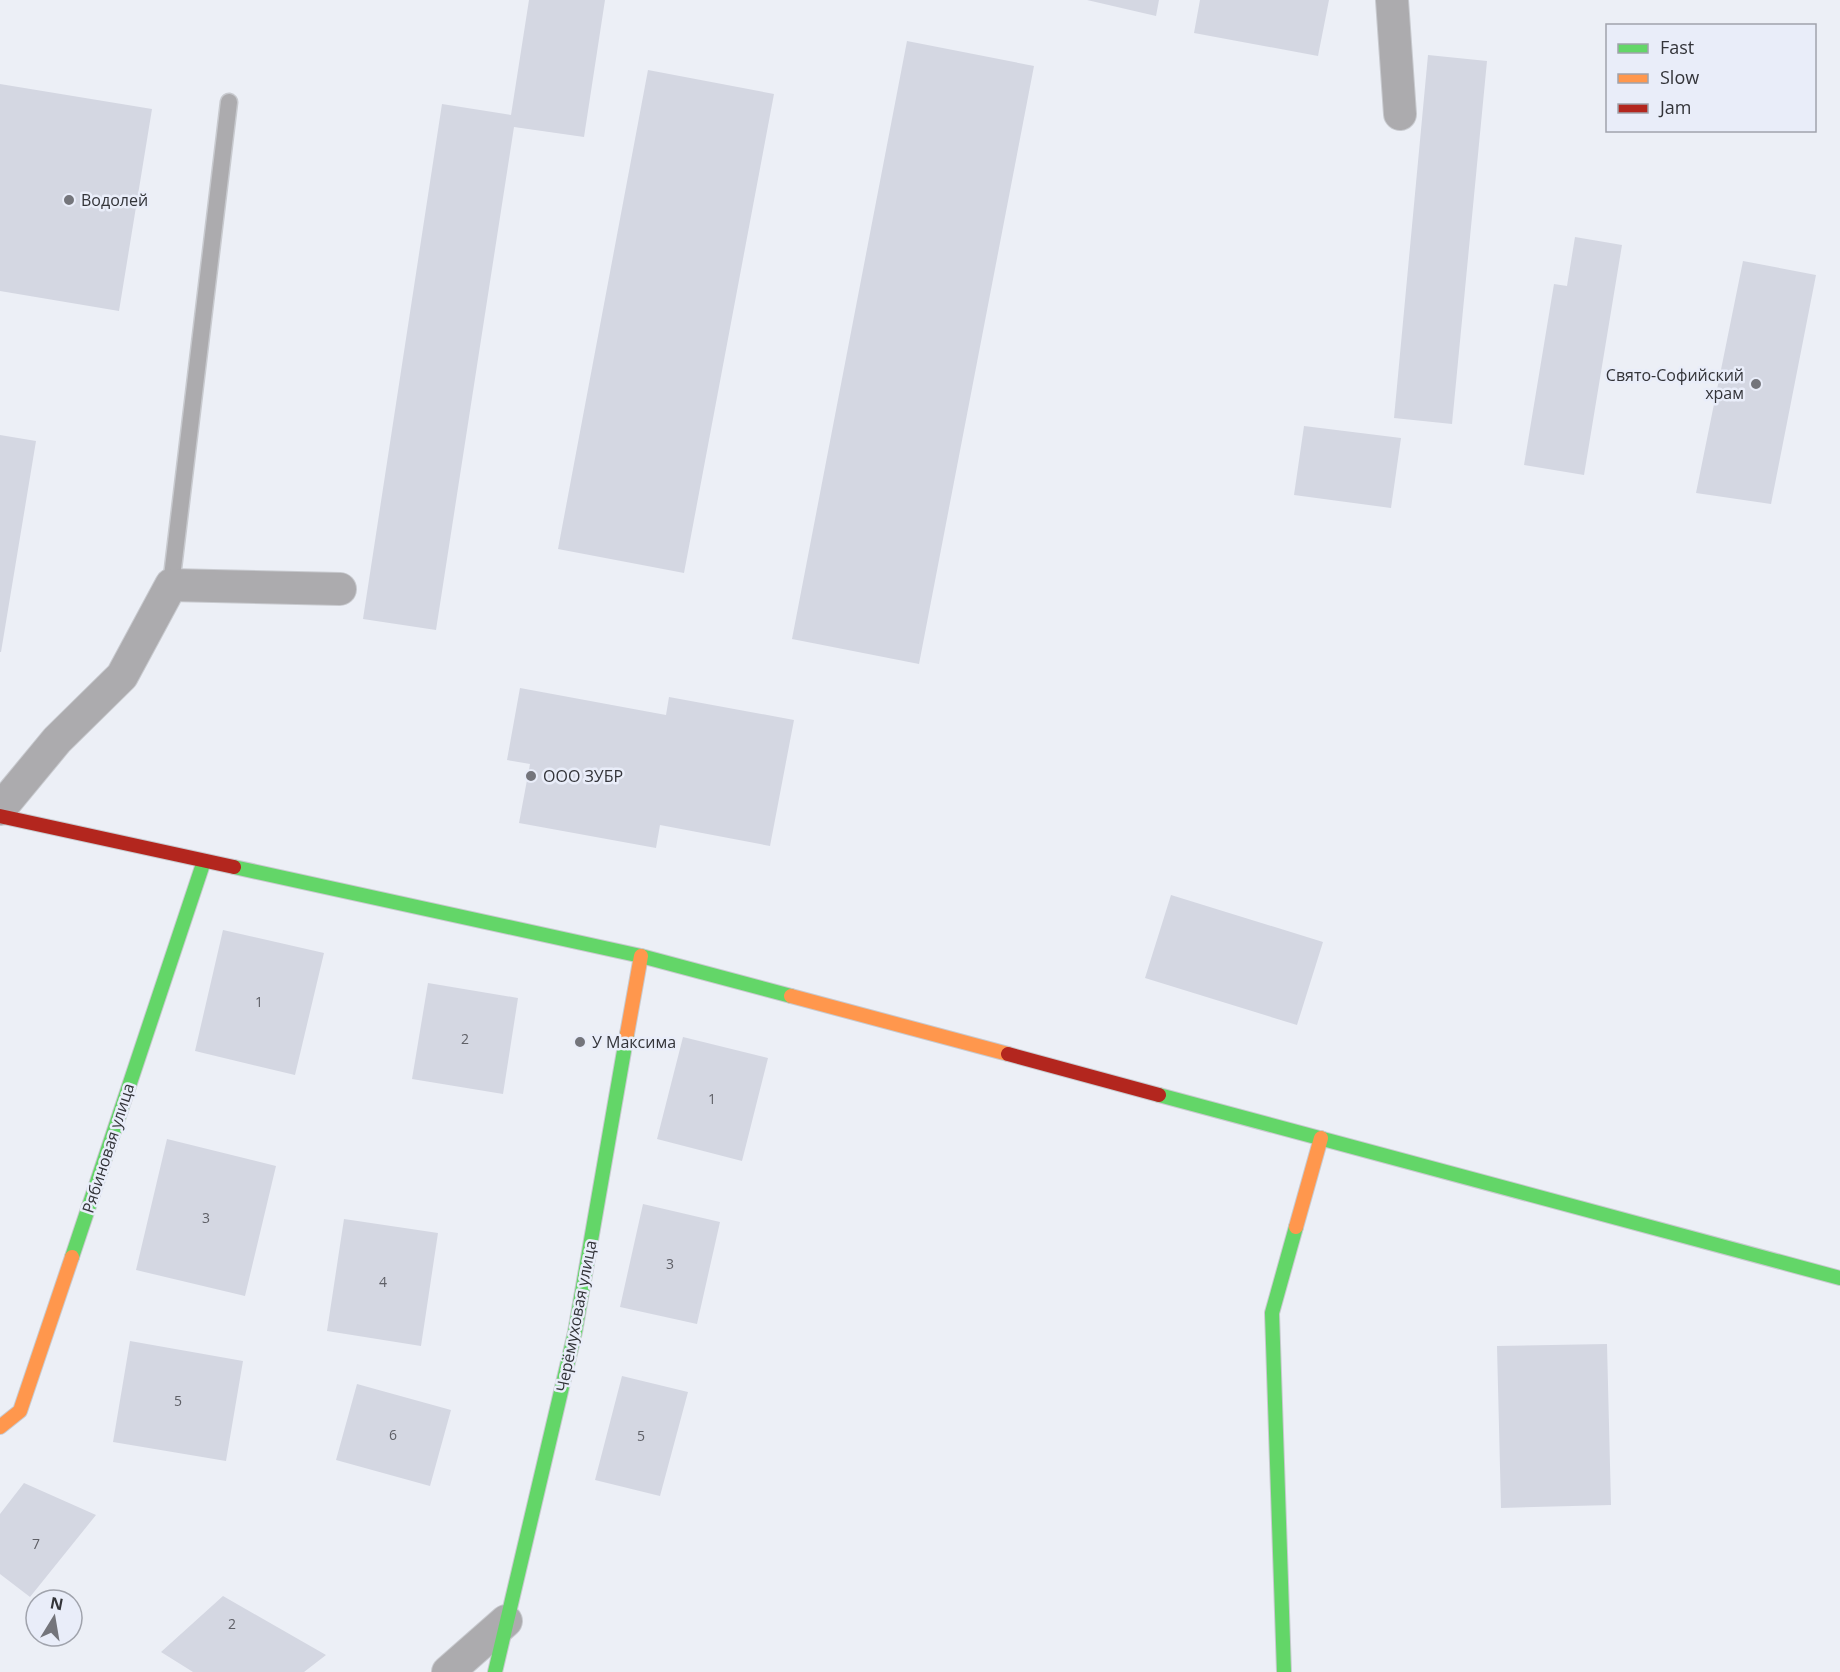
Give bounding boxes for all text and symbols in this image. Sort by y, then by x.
legend [1606,24,1816,132]
text: Fast [1660,35,1694,59]
text: Slow [1660,65,1699,89]
text: Jam [1658,95,1692,119]
place label: Водолей [81,189,148,211]
marker: Водолей [62,193,76,207]
place label: Свято-Софийский храм [1606,364,1744,404]
marker: Свято-Софийский храм [1749,377,1763,391]
place label: ООО ЗУБР [543,765,623,787]
marker: ООО ЗУБР [524,769,538,783]
house number: 1 [255,992,263,1011]
house number: 2 [461,1029,469,1048]
place label: У Максима [592,1031,676,1053]
marker: У Максима [573,1035,587,1049]
street label: Рябиновая улица [77,1080,139,1216]
house number: 1 [708,1089,716,1108]
house number: 3 [202,1208,210,1227]
street label: Черёмуховая улица [551,1238,601,1394]
house number: 3 [666,1254,674,1273]
house number: 4 [379,1272,387,1291]
house number: 5 [174,1391,182,1410]
house number: 6 [389,1425,397,1444]
house number: 5 [637,1426,645,1445]
house number: 7 [32,1534,40,1553]
north arrow [24,1588,84,1648]
text: N [48,1591,65,1615]
house number: 2 [228,1614,236,1633]

